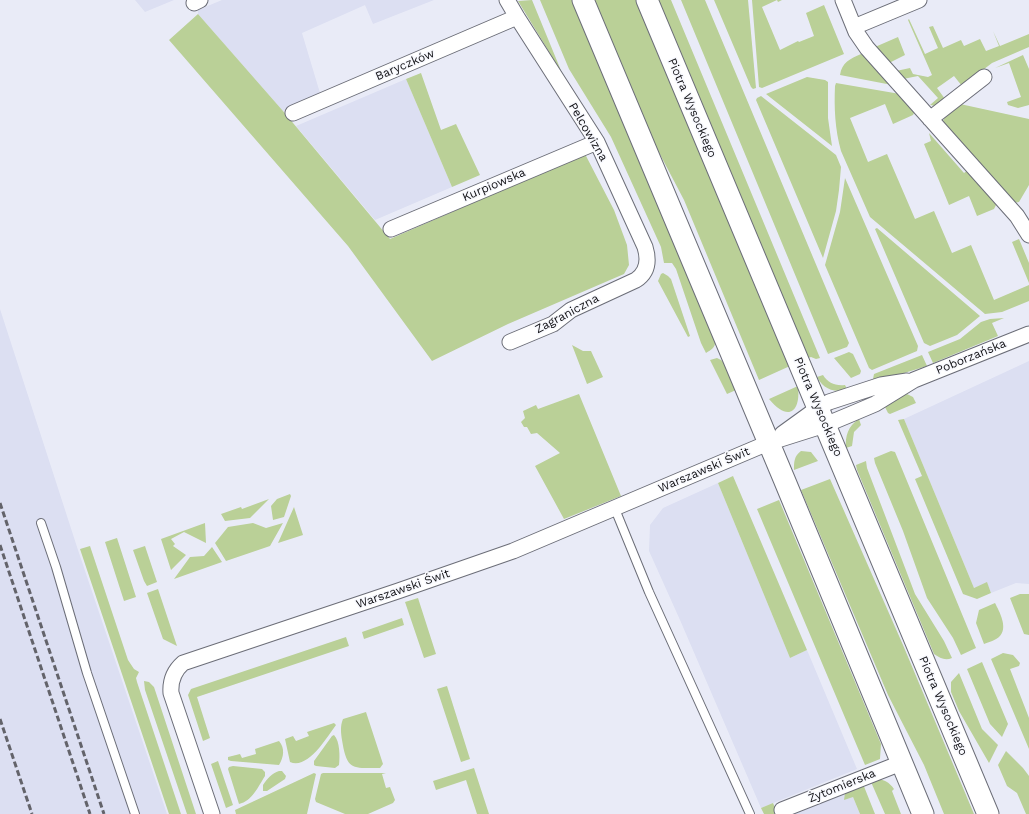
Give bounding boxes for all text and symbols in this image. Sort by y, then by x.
street label: Baryczków [373,46,437,84]
street label: Piotra Wysockiego [665,56,719,160]
street label: Pelcowizna [565,100,611,164]
street label: Kurpiowska [460,165,528,205]
street label: Zagraniczna [533,291,601,337]
street label: Poborzańska [934,336,1008,378]
street label: Piotra Wysockiego [791,355,845,459]
street label: Warszawski Świt [656,444,752,496]
street label: Warszawski Świt [354,566,452,612]
street label: Piotra Wysockiego [916,654,970,758]
street label: Żytomierska [806,766,878,806]

